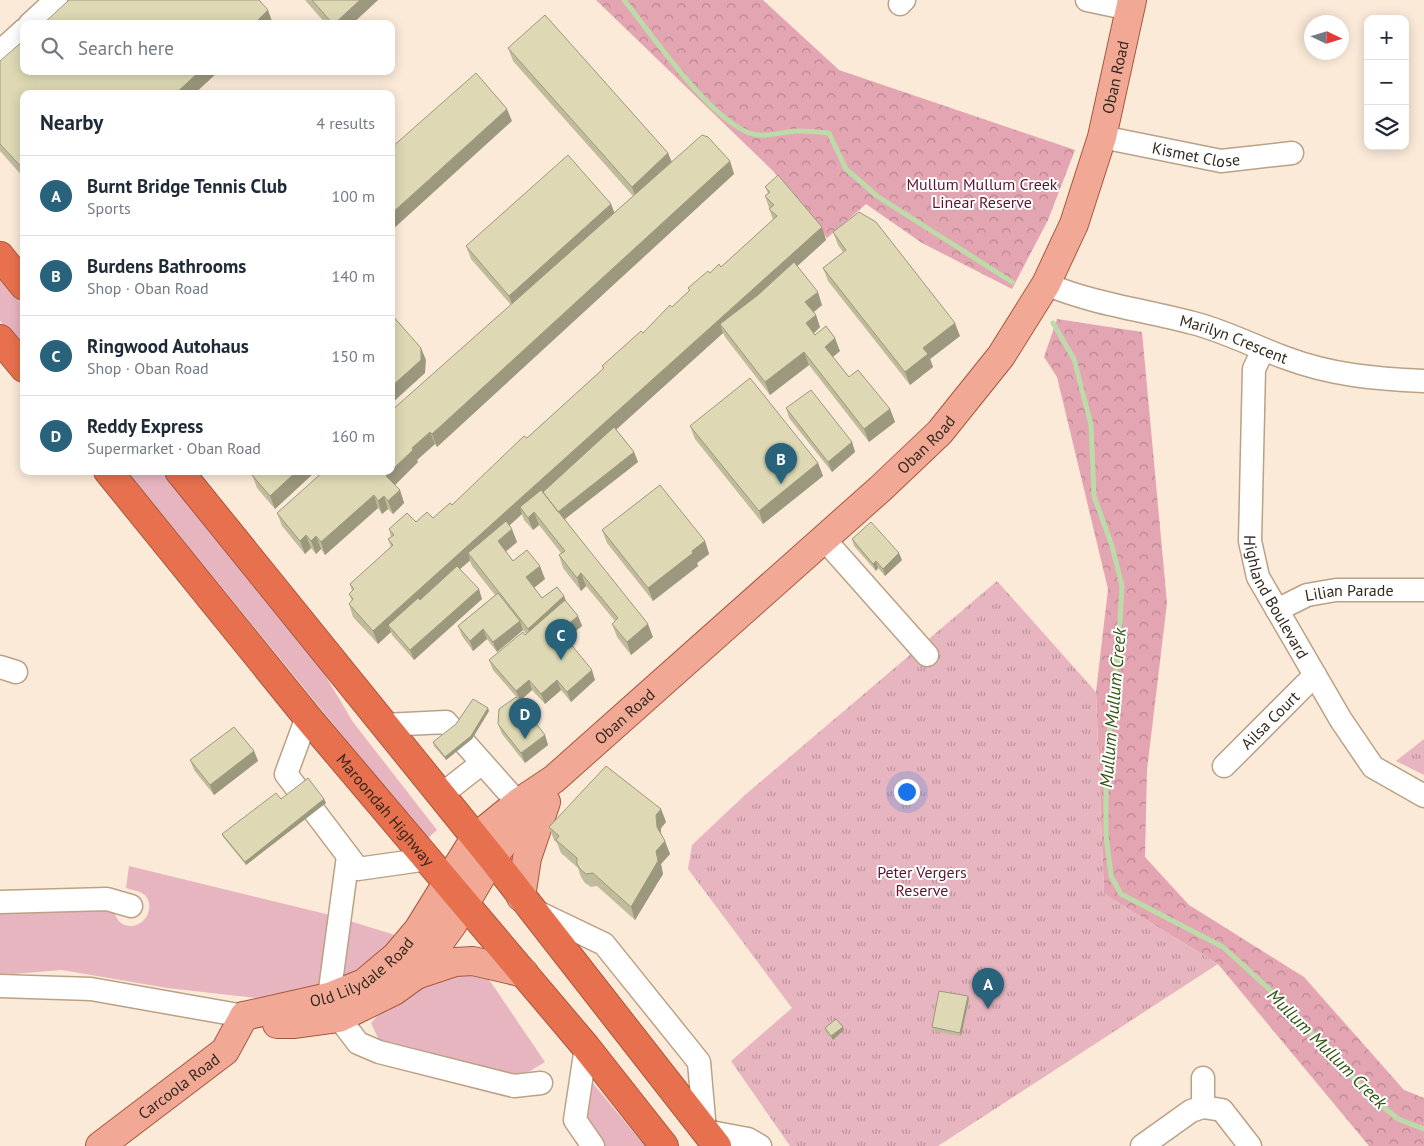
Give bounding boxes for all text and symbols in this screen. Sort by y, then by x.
north arrow [1304,15,1349,60]
map controls [1364,15,1409,150]
button: + [1364,15,1409,60]
search box [20,20,395,75]
icon: search [38,34,66,62]
text: Search here [78,36,174,60]
street label: Oban Road [1097,39,1133,116]
button: − [1364,60,1409,105]
button: layers [1364,105,1409,150]
text: Nearby [40,109,103,136]
text: 4 results [316,113,375,133]
street label: Kismet Close [1151,137,1241,172]
text: Burnt Bridge Tennis Club [87,174,287,198]
park label: Mullum Mullum Creek Linear Reserve [906,174,1058,212]
text: A [51,186,61,206]
text: 100 m [332,186,375,206]
text: Sports [87,198,131,218]
text: Burdens Bathrooms [87,254,246,278]
text: B [51,266,61,286]
text: 140 m [332,266,375,286]
text: Shop · Oban Road [87,278,209,298]
street label: Marilyn Crescent [1178,310,1291,368]
text: Ringwood Autohaus [87,334,249,358]
text: C [52,346,60,366]
text: 150 m [332,346,375,366]
text: Shop · Oban Road [87,358,209,378]
street label: Oban Road [893,411,959,478]
text: Reddy Express [87,414,203,438]
text: D [51,426,61,446]
text: 160 m [332,426,375,446]
text: Supermarket · Oban Road [87,438,261,458]
pin: B [765,443,797,484]
street label: Highland Boulevard [1240,535,1313,662]
street label: Lilian Parade [1303,580,1394,605]
pin: C [545,619,577,660]
water label: Mullum Mullum Creek [1094,626,1131,789]
street label: Oban Road [590,684,659,749]
street label: Ailsa Court [1237,686,1304,753]
pin: D [509,698,541,739]
street label: Maroondah Highway [332,749,439,871]
your location [894,779,920,805]
park label: Peter Vergers Reserve [877,862,967,900]
street label: Old Lilydale Road [308,933,418,1011]
pin: A [972,968,1004,1009]
water label: Mullum Mullum Creek [1263,984,1393,1114]
street label: Carcoola Road [134,1049,224,1123]

